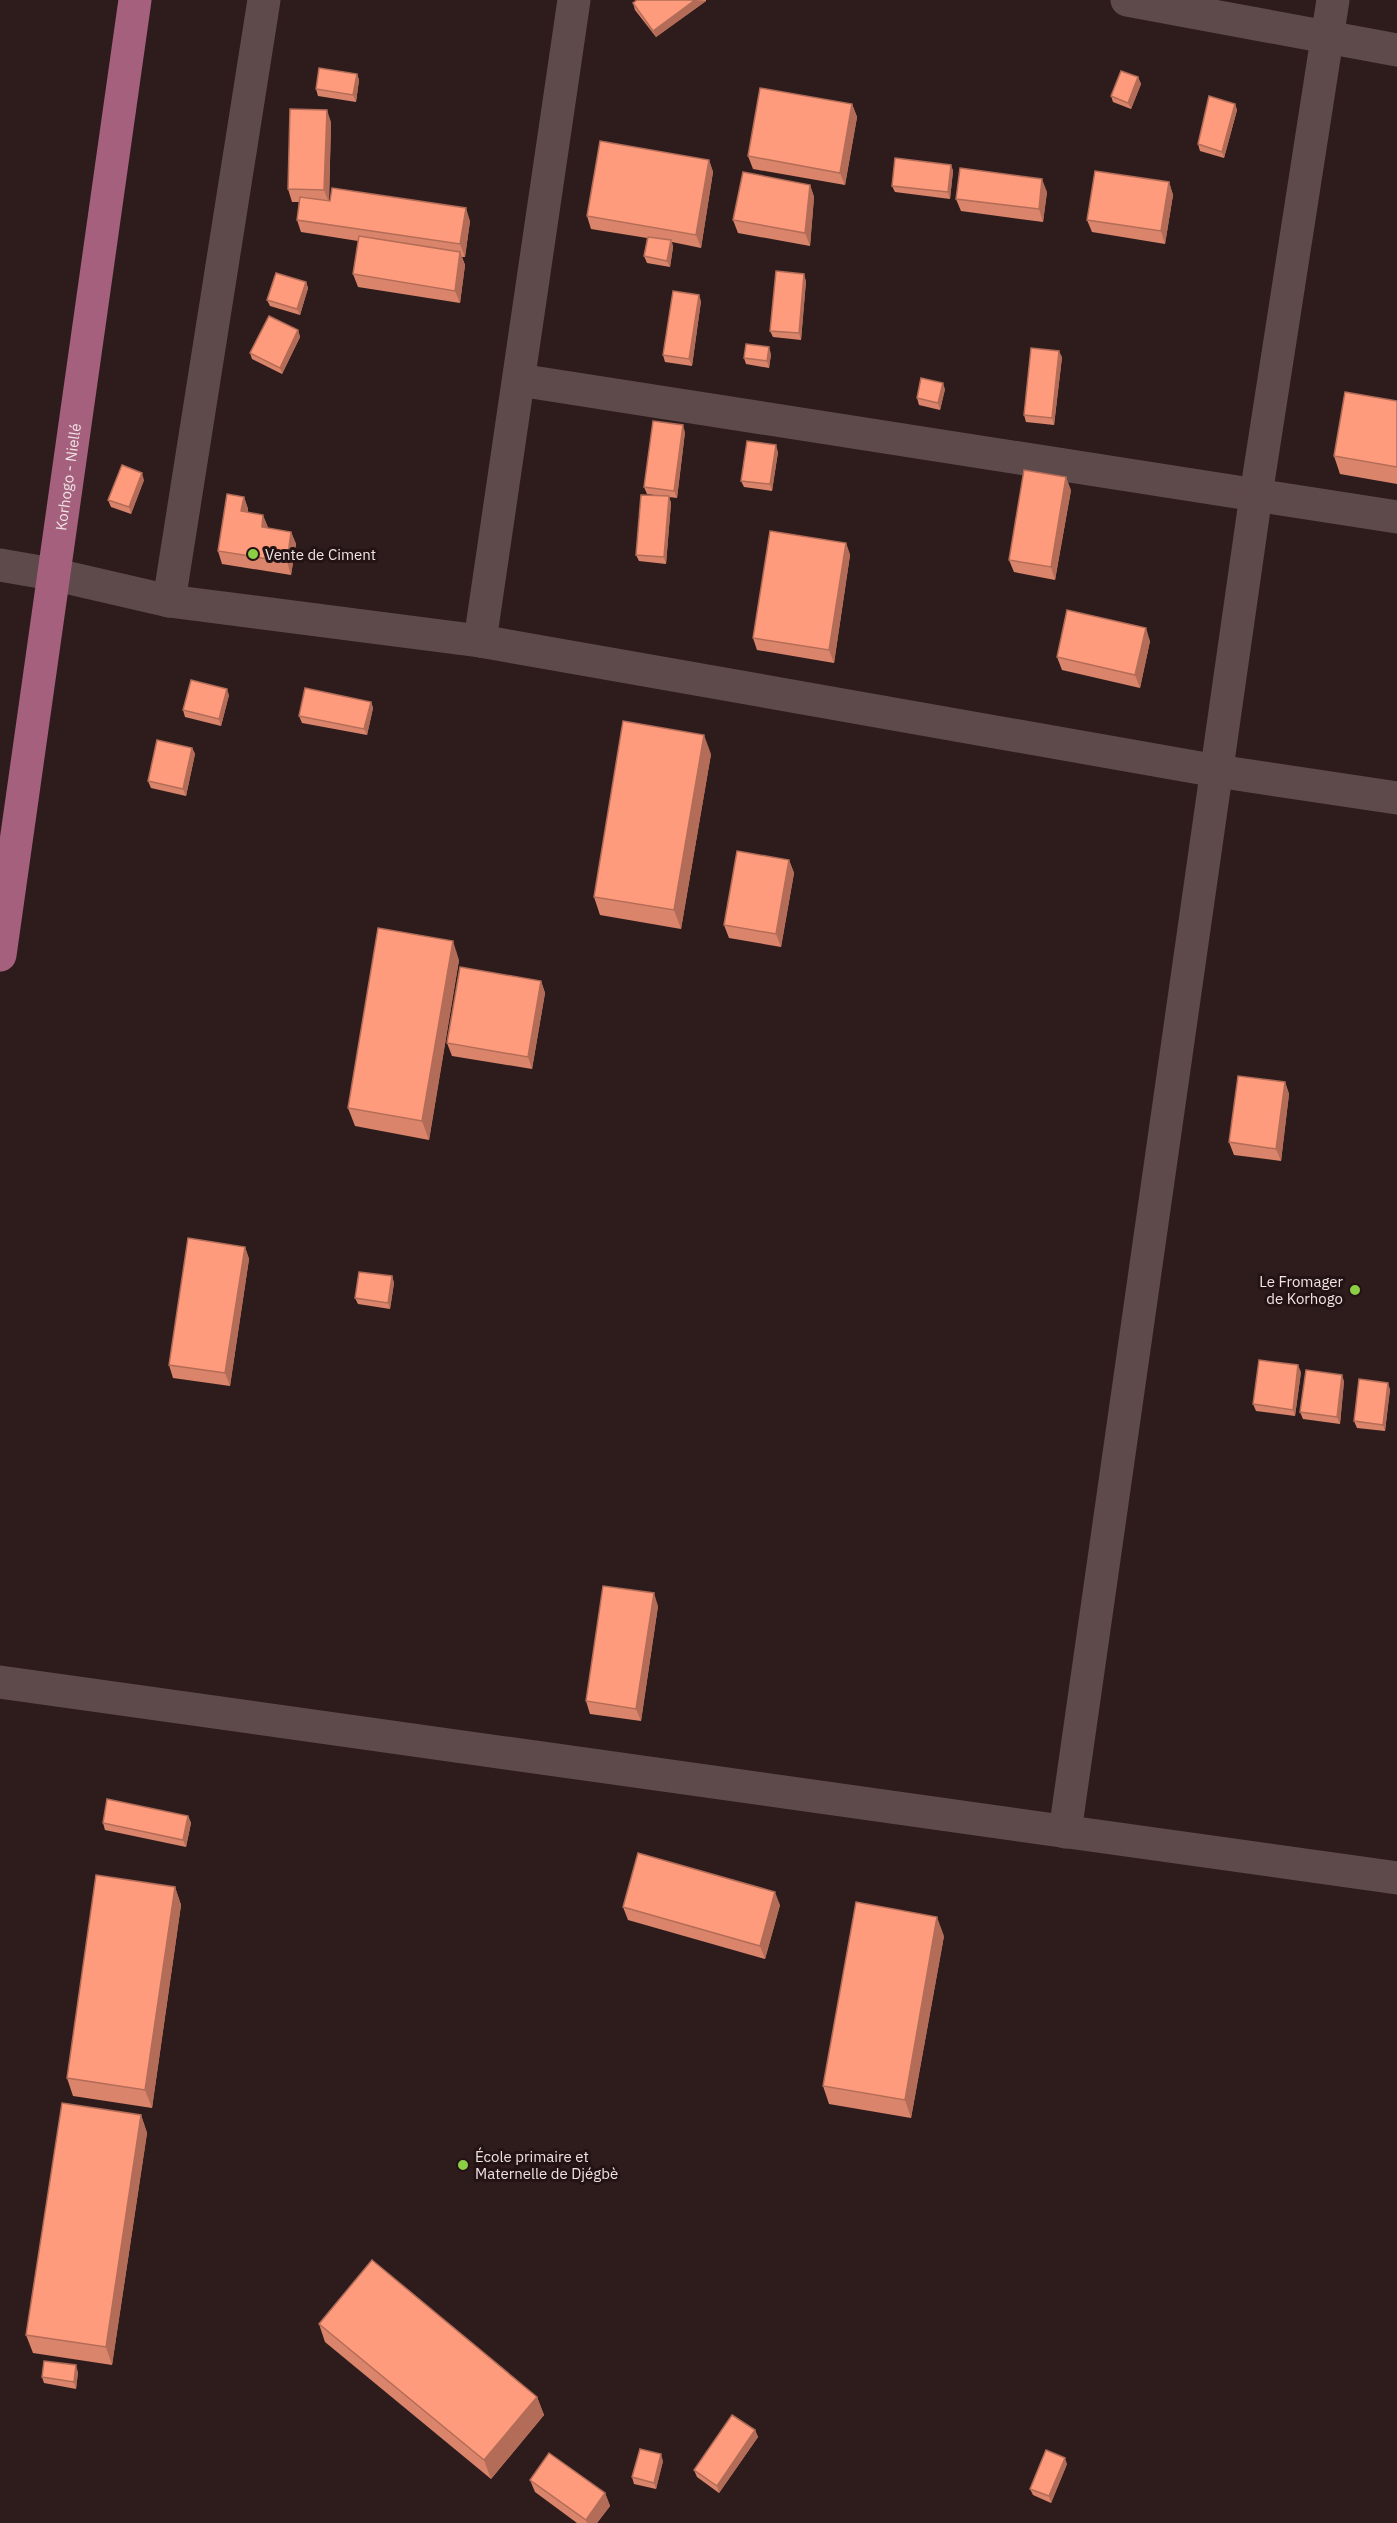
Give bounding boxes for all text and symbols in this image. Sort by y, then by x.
street label: Korhogo - Niellé [51,422,85,532]
place label: Vente de Ciment [265,545,376,564]
marker: Vente de Ciment [246,547,260,561]
place label: Le Fromager de Korhogo [1259,1272,1343,1308]
marker: Le Fromager de Korhogo [1348,1283,1362,1297]
place label: École primaire et Maternelle de Djégbè [475,2147,618,2183]
marker: École primaire et Maternelle de Djégbè [456,2158,470,2172]

